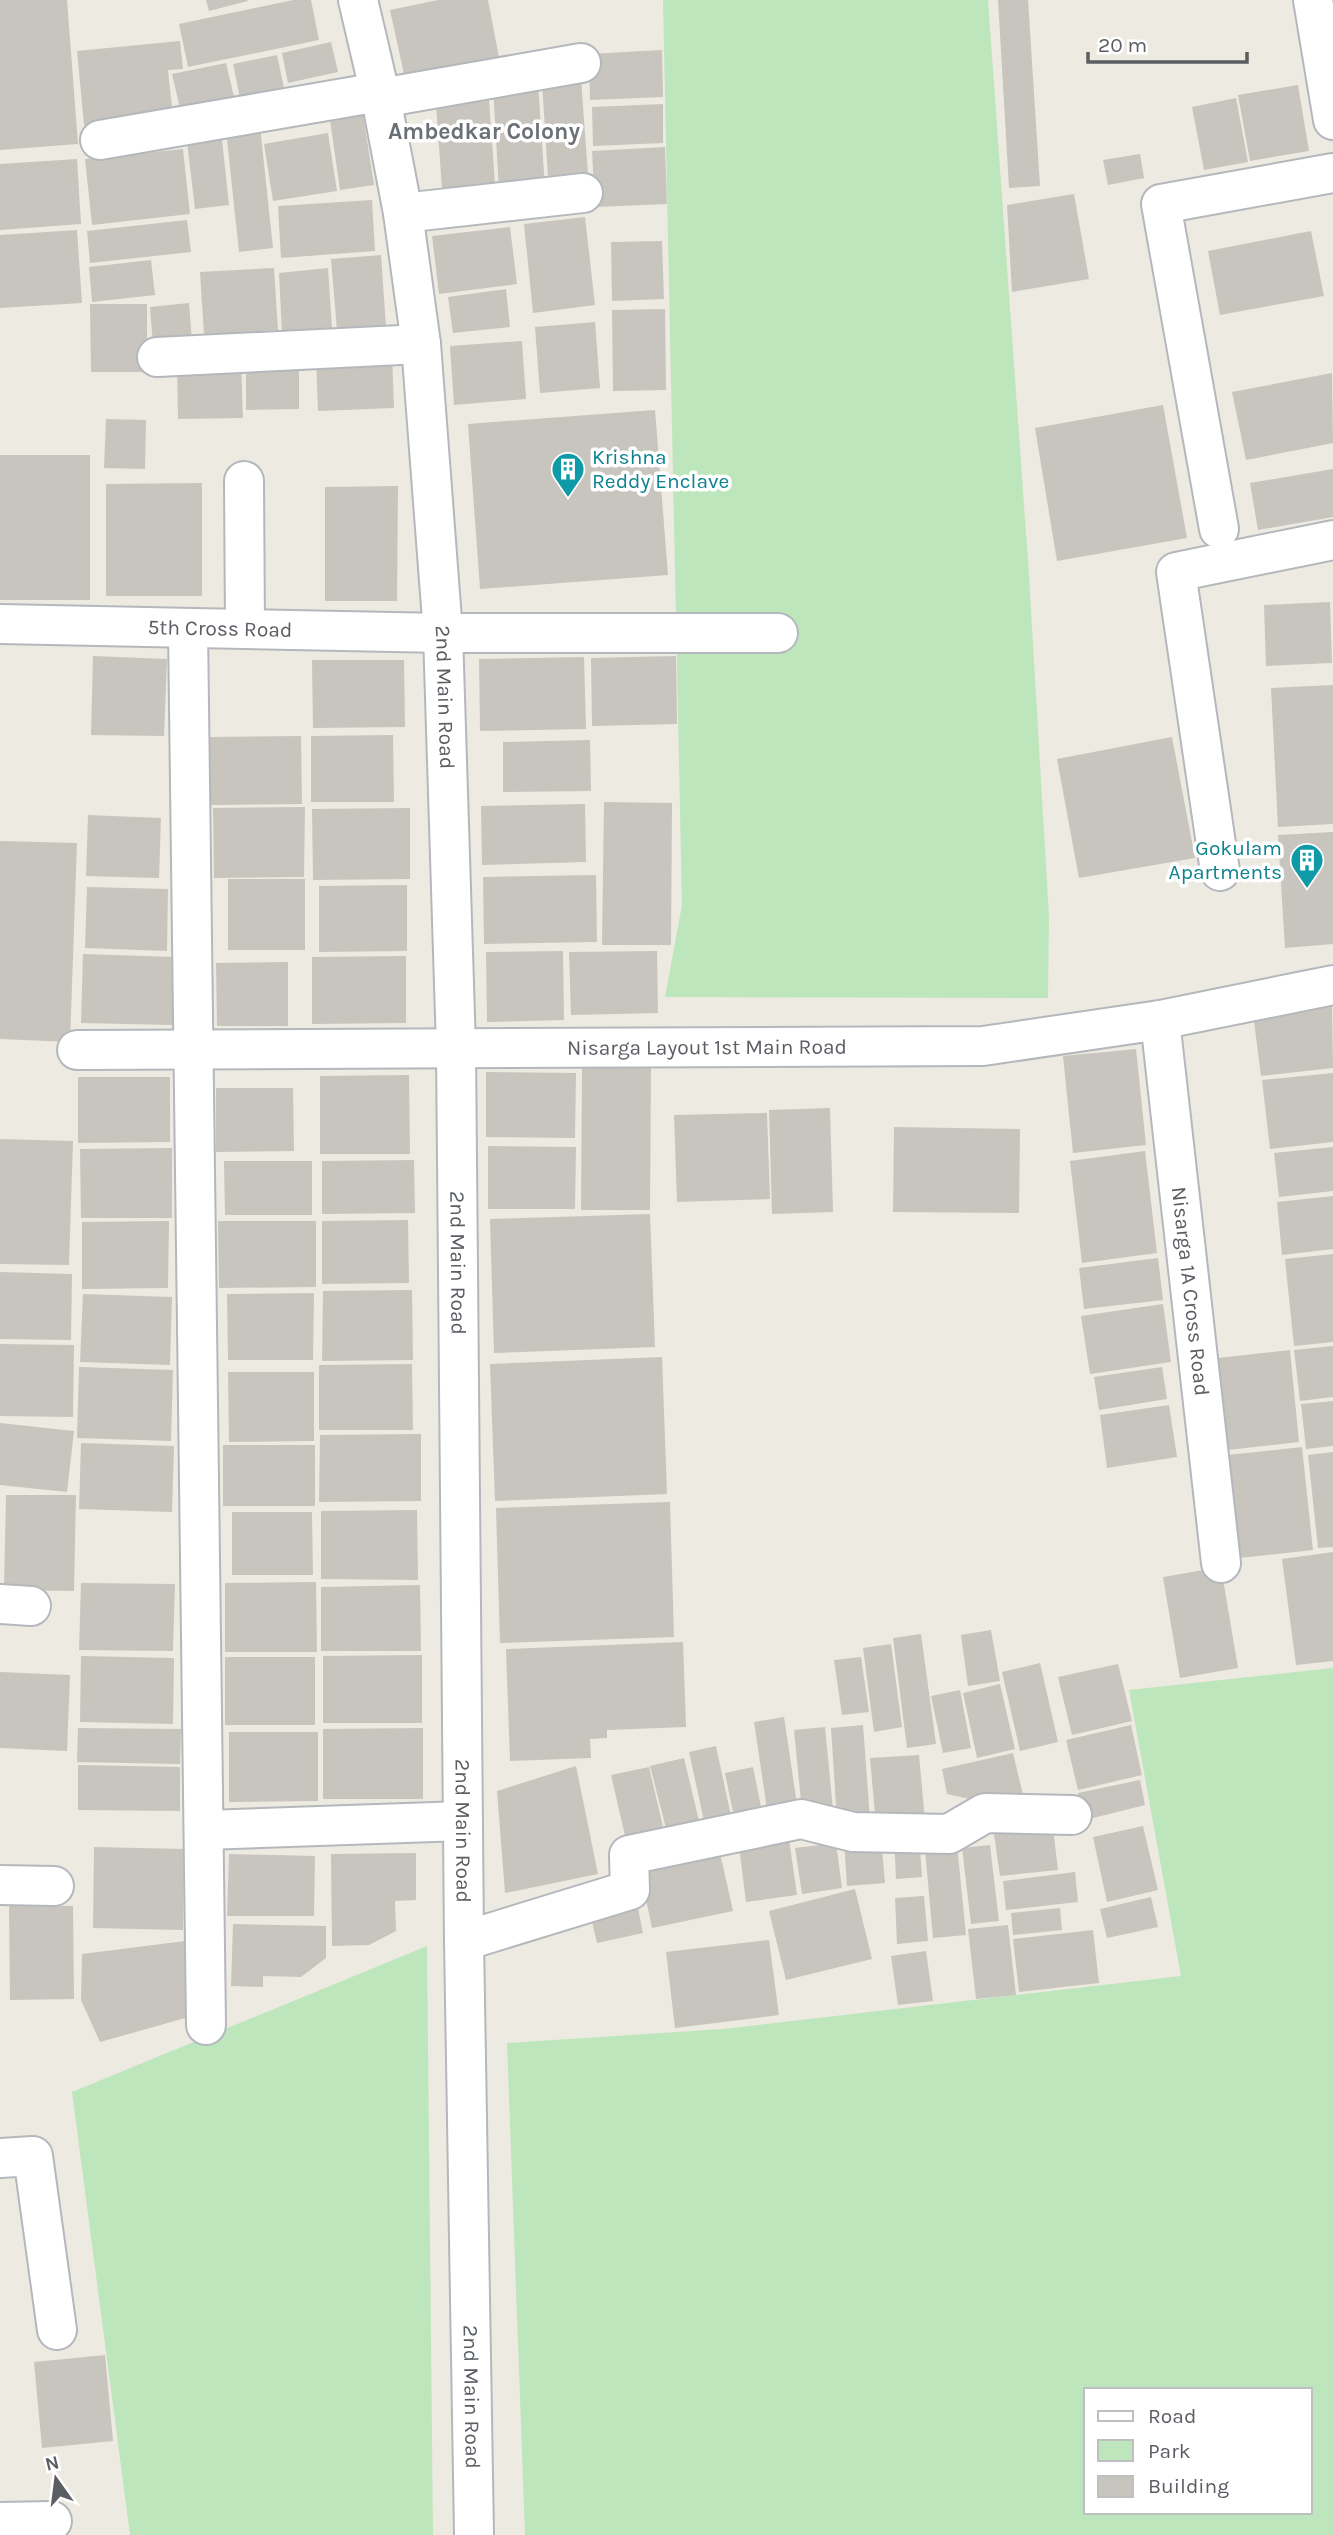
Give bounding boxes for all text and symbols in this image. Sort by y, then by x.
scale bar [1088,21,1247,65]
text: 20 m [1098,33,1147,57]
district label: Ambedkar Colony [388,118,580,145]
place label: Krishna Reddy Enclave [592,445,729,493]
building icon: Krishna Reddy Enclave [549,450,587,499]
street label: 5th Cross Road [147,615,293,642]
street label: 2nd Main Road [430,624,459,769]
place label: Gokulam Apartments [1169,836,1282,884]
building icon: Gokulam Apartments [1288,841,1326,890]
street label: Nisarga Layout 1st Main Road [567,1035,847,1060]
street label: Nisarga 1A Cross Road [1167,1185,1214,1397]
street label: 2nd Main Road [445,1191,471,1335]
street label: 2nd Main Road [450,1759,476,1903]
street label: 2nd Main Road [458,2325,485,2469]
legend [1084,2388,1312,2514]
text: Road [1148,2404,1196,2428]
text: Park [1148,2439,1191,2463]
north arrow [21,2444,91,2514]
text: N [43,2451,61,2476]
text: Building [1148,2474,1229,2498]

